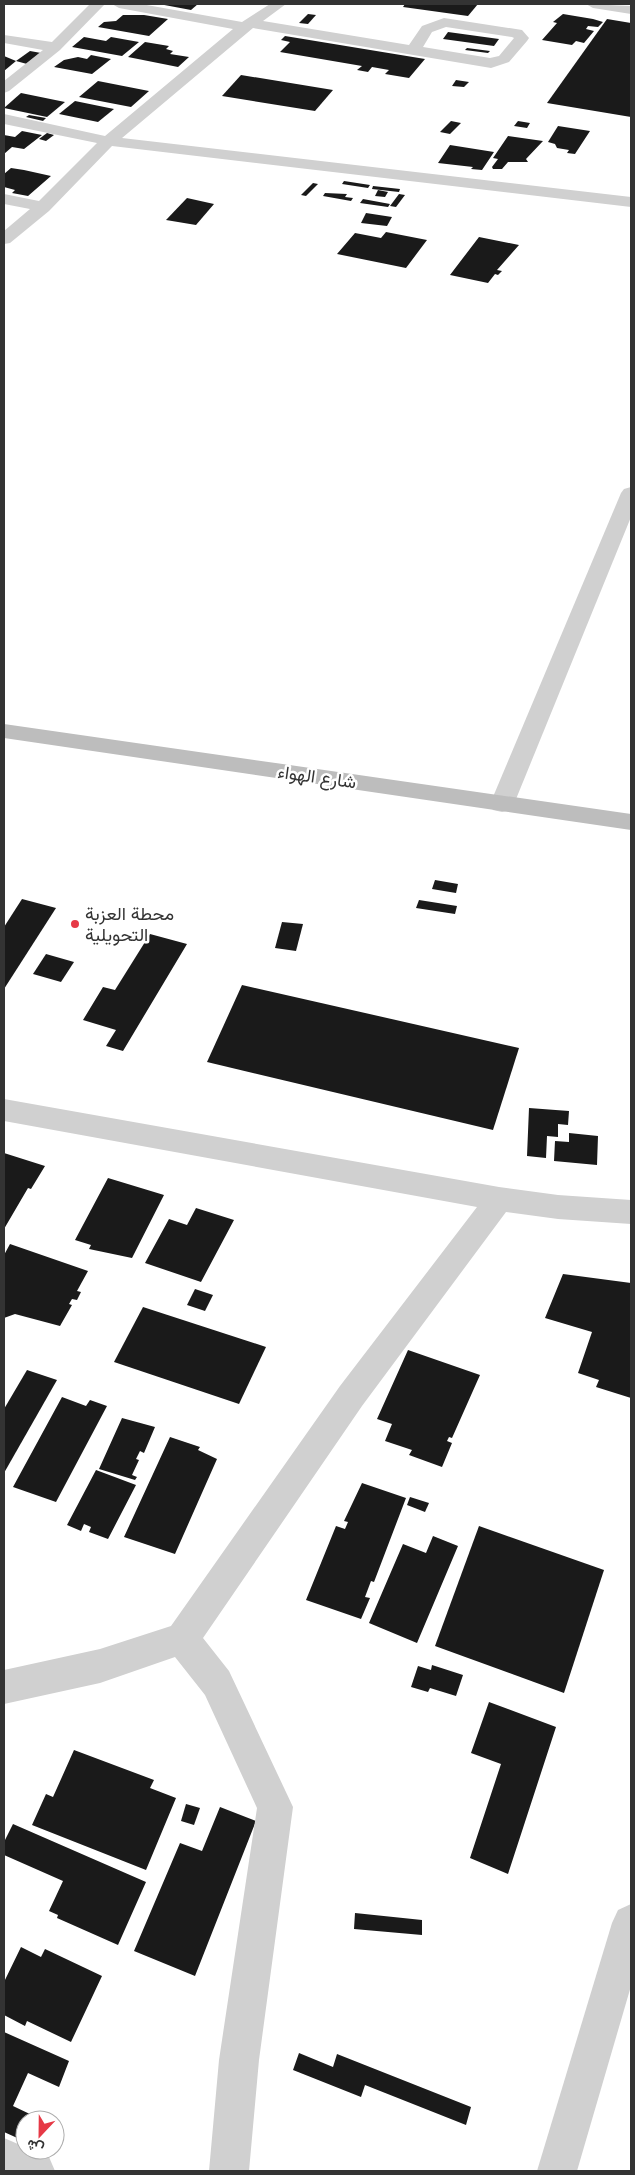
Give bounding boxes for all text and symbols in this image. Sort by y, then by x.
street label: شارع الهواء [276,762,358,794]
place label: محطة العزبة التحويلية [85,904,174,946]
marker: محطة العزبة التحويلية [69,918,81,930]
north arrow [15,2110,65,2160]
text: ش [24,2135,46,2158]

